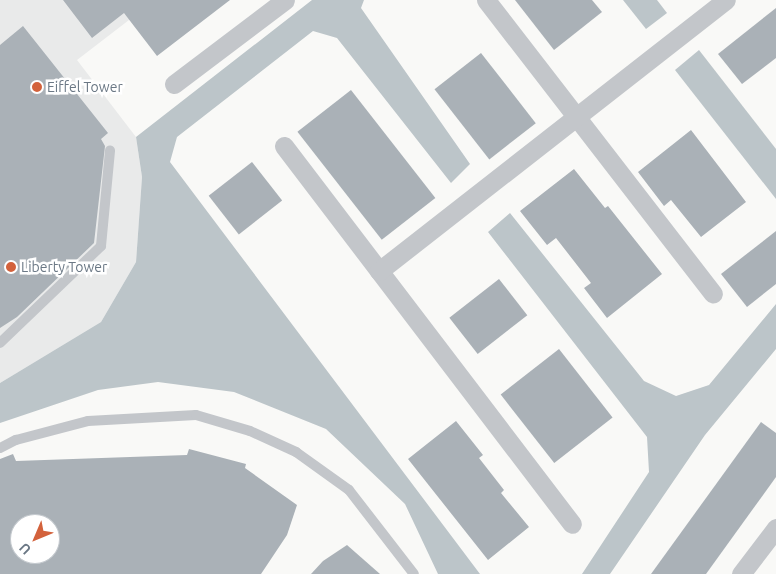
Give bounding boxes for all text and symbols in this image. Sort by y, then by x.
place label: Eiffel Tower [47,79,123,95]
marker: Eiffel Tower [31,81,43,93]
place label: Liberty Tower [21,259,107,275]
marker: Liberty Tower [5,261,17,273]
north arrow [10,514,60,564]
text: U [16,540,34,558]

